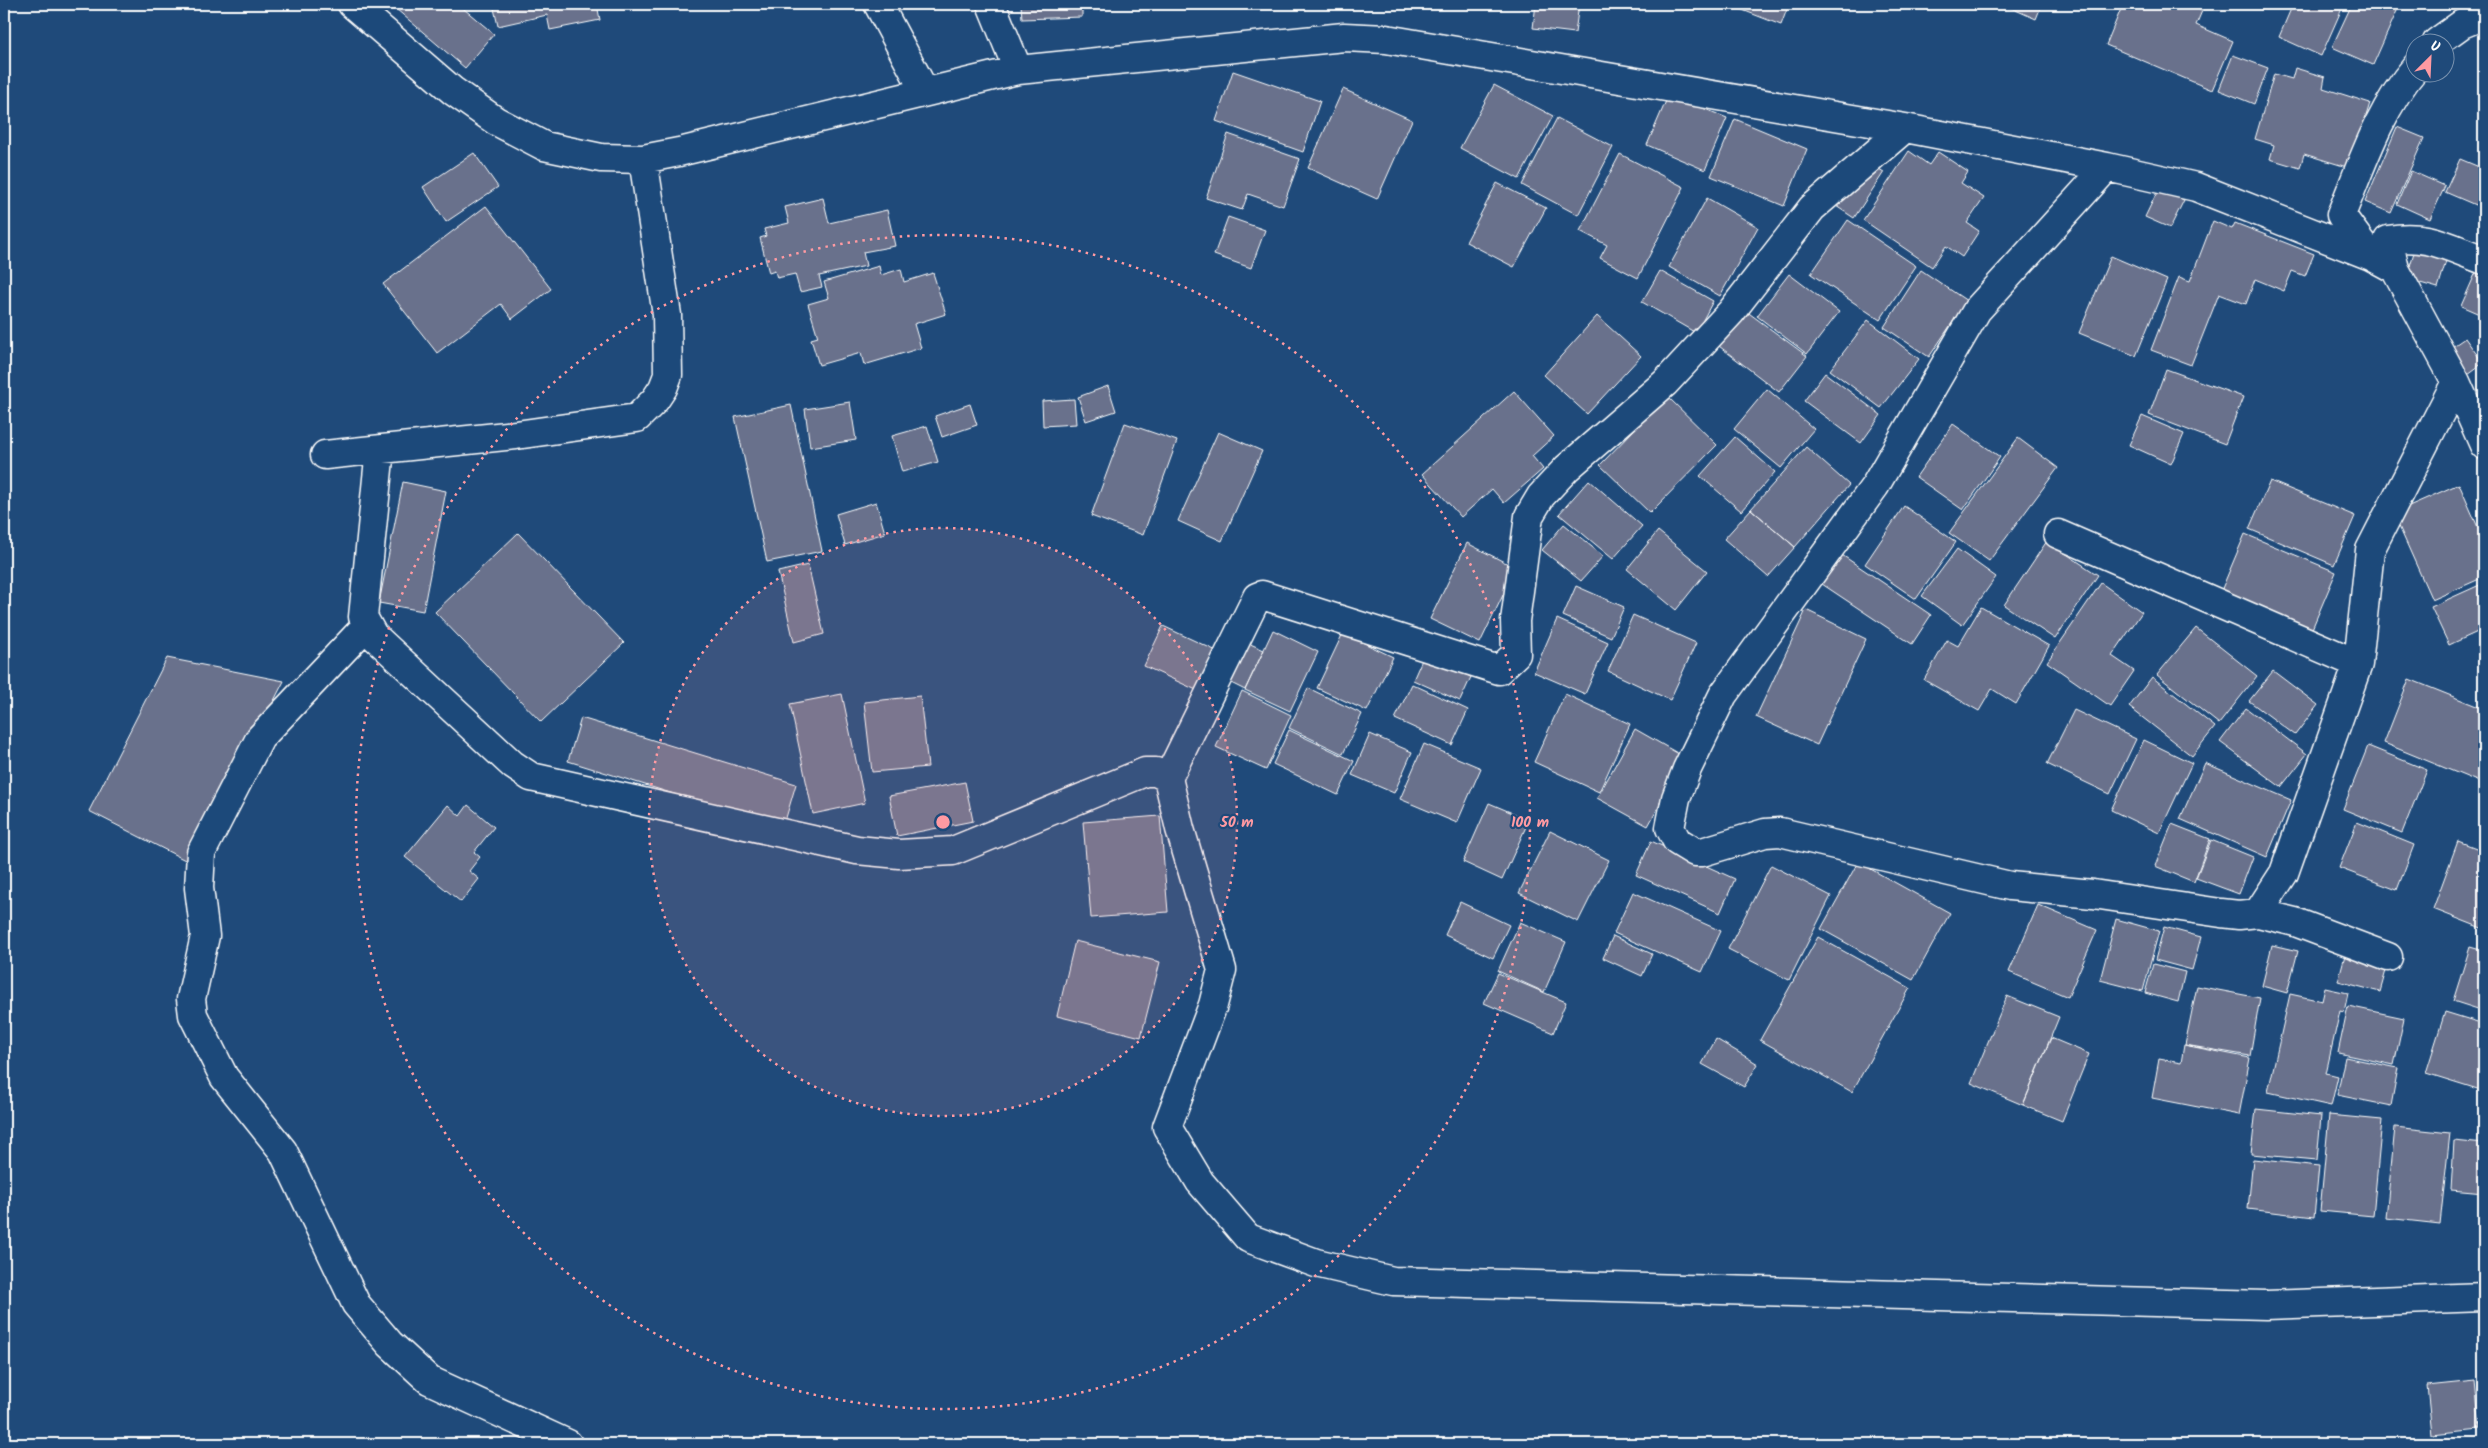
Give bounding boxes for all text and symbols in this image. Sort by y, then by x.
north arrow [2406,32,2456,82]
text: U [2427,35,2444,59]
text: 50 m [1219,811,1254,835]
text: 100 m [1511,811,1549,835]
centre of rings [934,813,952,831]

